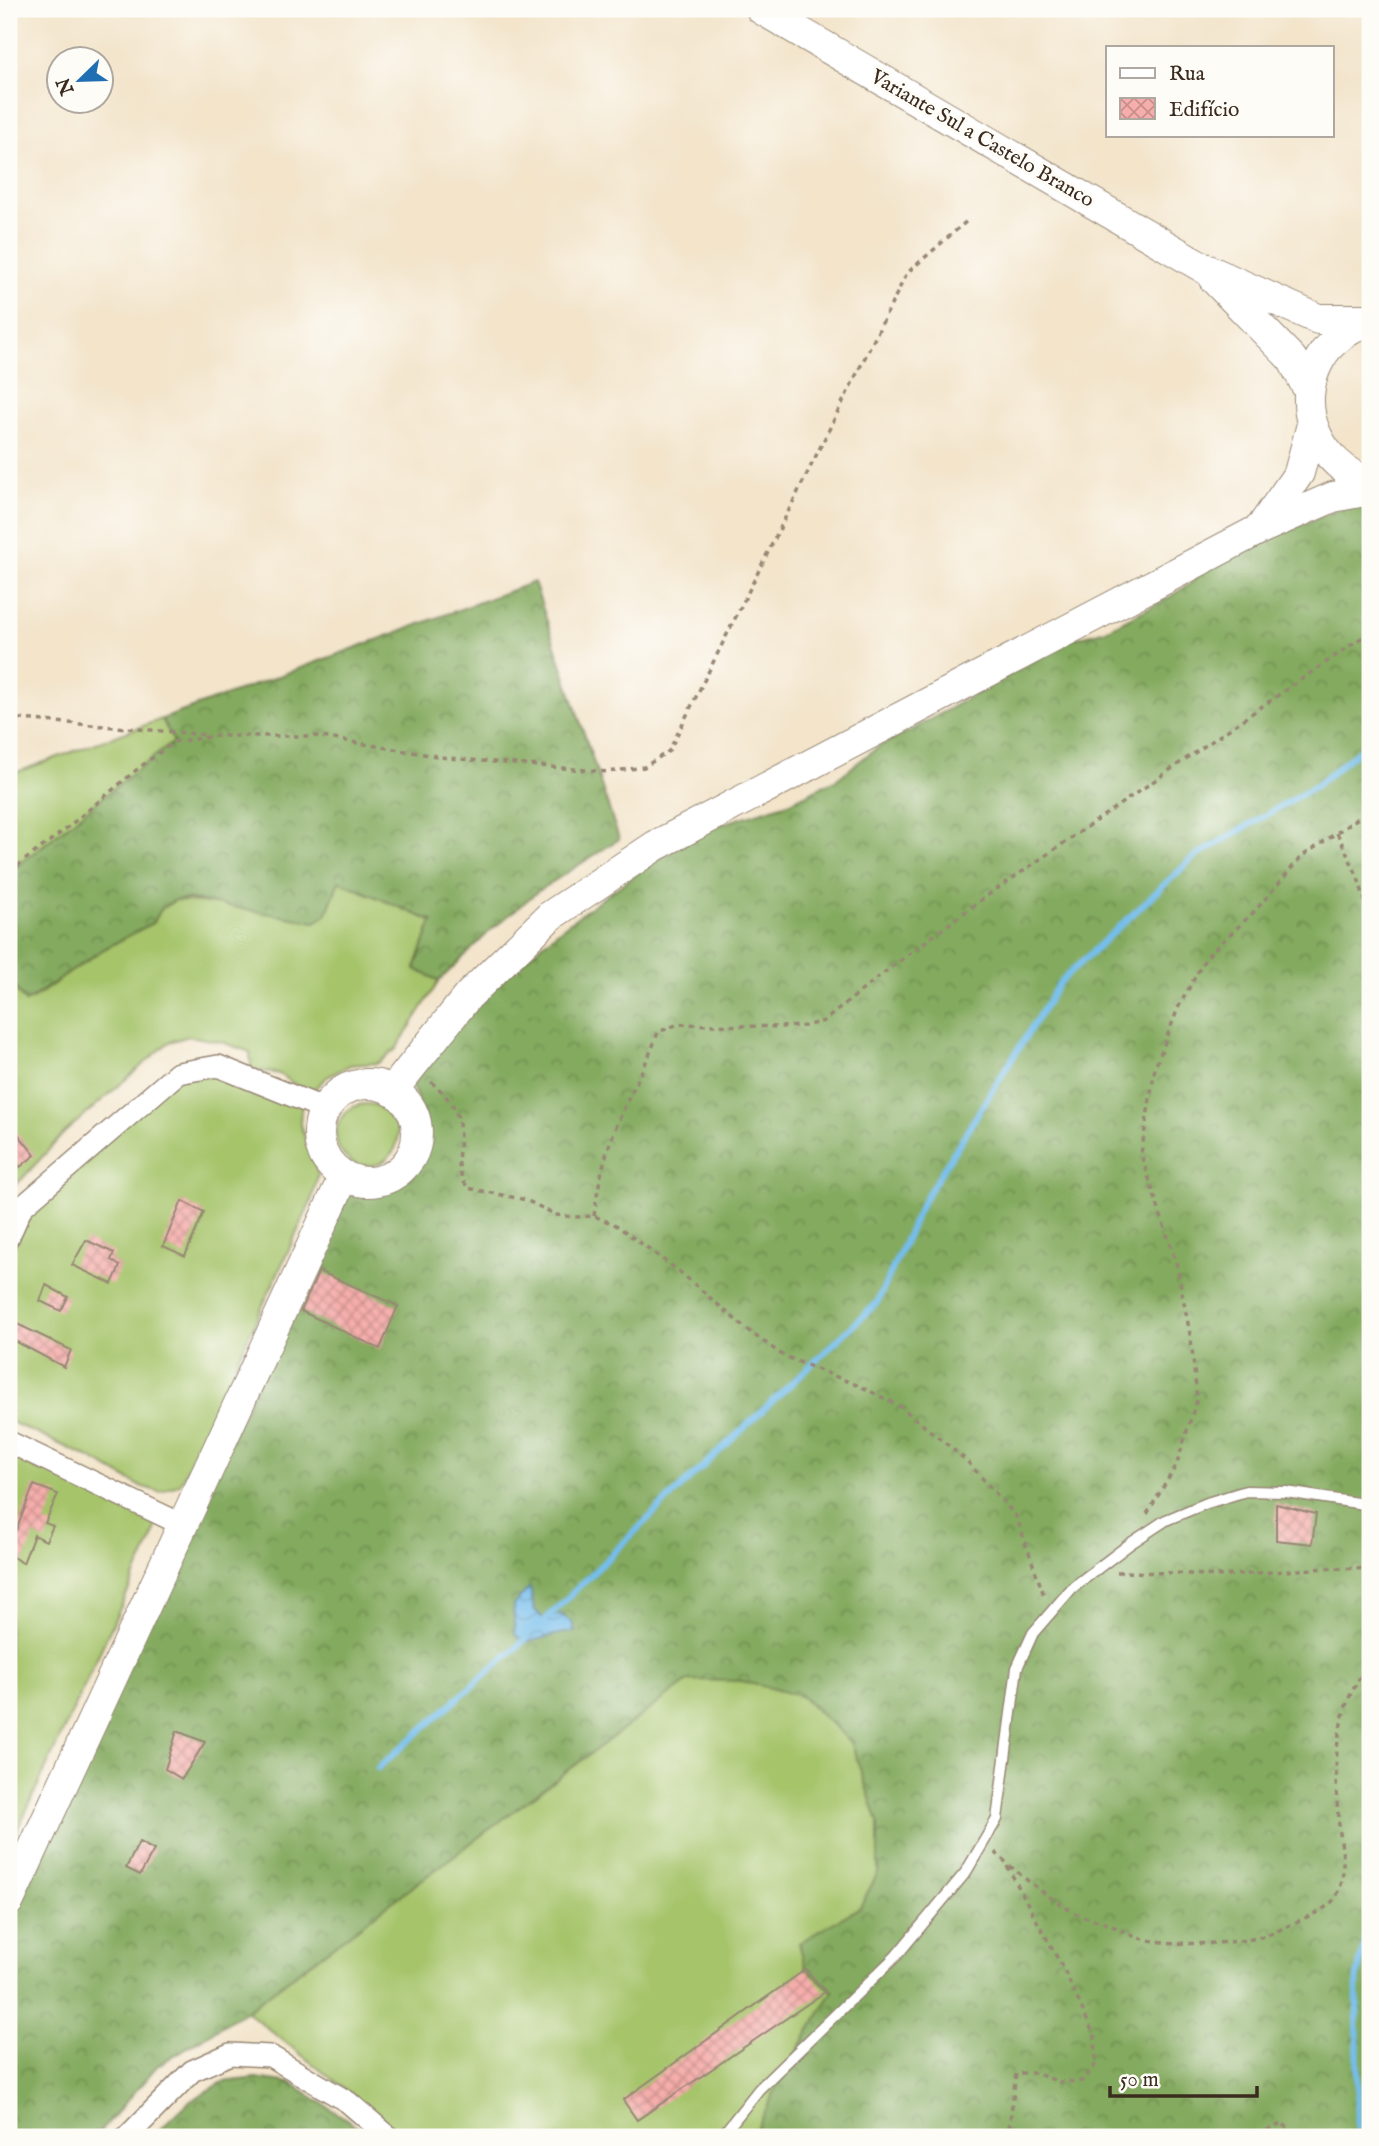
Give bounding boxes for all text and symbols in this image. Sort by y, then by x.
north arrow [46,46,116,116]
legend [1106,46,1334,136]
text: Rua [1169,61,1206,88]
street label: Variante Sul a Castelo Branco [864,63,1099,214]
text: N [52,73,81,99]
text: Edifício [1169,97,1239,124]
scale bar [1110,2055,1256,2099]
text: 50 m [1120,2067,1159,2094]

